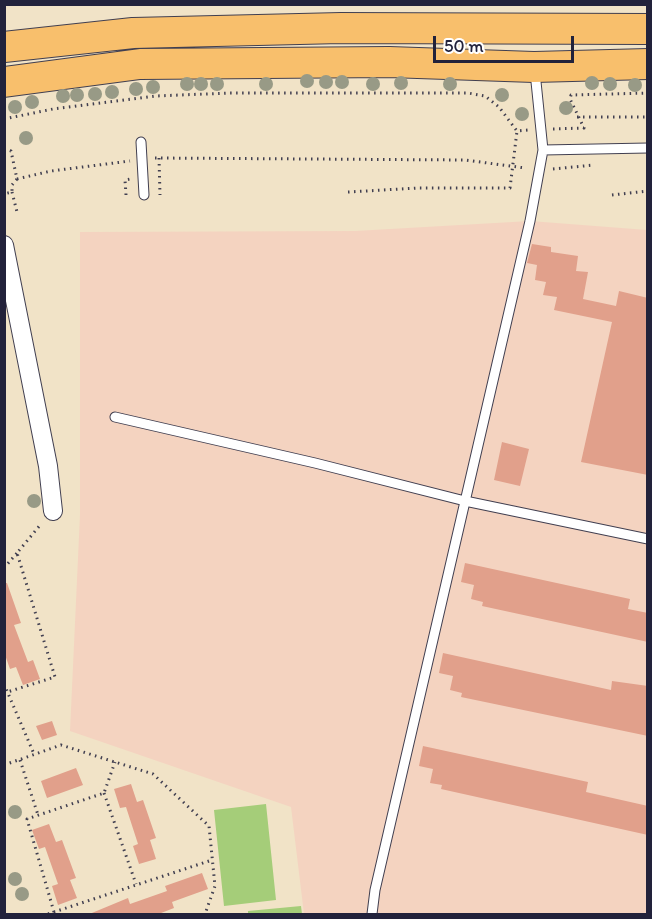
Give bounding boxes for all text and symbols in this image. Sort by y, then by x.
scale bar [436,24,577,62]
text: 50 m [444,35,484,57]

